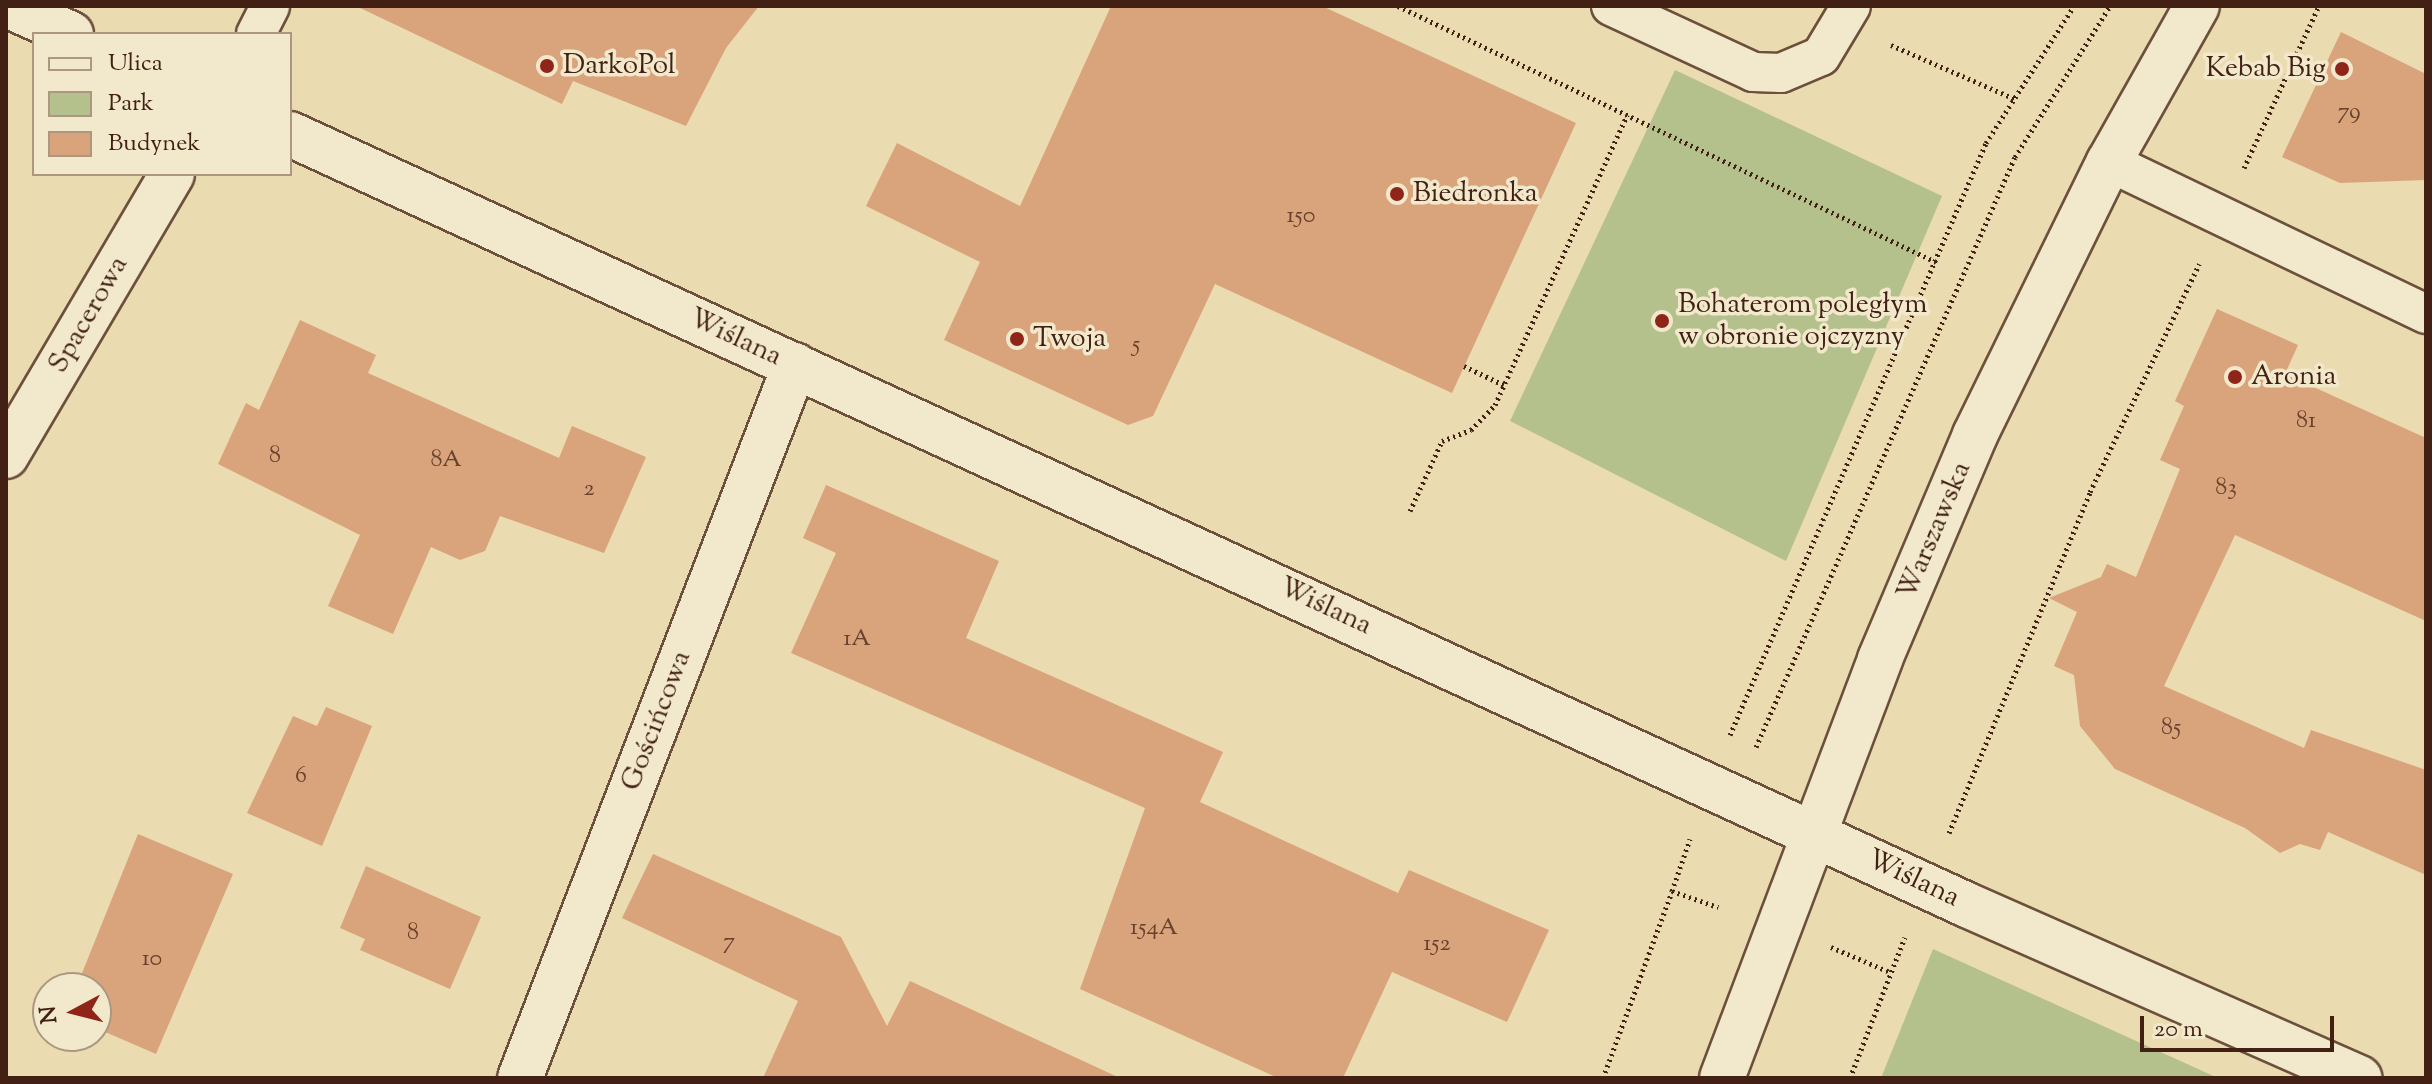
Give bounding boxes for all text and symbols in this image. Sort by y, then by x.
legend [32,32,292,176]
text: Ulica [108,47,163,81]
place label: DarkoPol [563,49,676,83]
place label: Kebab Big [2206,52,2326,86]
marker: DarkoPol [538,57,556,75]
marker: Kebab Big [2333,60,2351,78]
text: Park [108,87,154,121]
house number: 79 [2337,99,2361,127]
text: Budynek [108,127,200,161]
place label: Biedronka [1413,177,1538,211]
marker: Biedronka [1388,185,1406,203]
house number: 150 [1286,203,1316,231]
street label: Spacerowa [42,251,136,379]
place label: Bohaterom poległym w obronie ojczyzny [1678,288,1927,354]
street label: Wiślana [683,302,787,374]
marker: Bohaterom poległym w obronie ojczyzny [1653,312,1671,330]
place label: Twoja [1033,322,1106,356]
marker: Twoja [1008,330,1026,348]
house number: 5 [1132,332,1140,360]
place label: Aronia [2251,360,2336,394]
marker: Aronia [2226,368,2244,386]
house number: 81 [2296,408,2316,436]
house number: 8 [269,443,281,471]
house number: 8A [430,447,462,475]
street label: Warszawska [1891,457,1979,605]
house number: 83 [2215,475,2237,503]
house number: 2 [583,476,595,504]
street label: Wiślana [1273,571,1377,643]
house number: 1A [843,626,871,654]
street label: Gościńcowa [615,646,699,796]
house number: 85 [2161,715,2181,743]
house number: 6 [295,763,307,791]
street label: Wiślana [1861,843,1965,915]
house number: 154A [1130,915,1178,943]
house number: 8 [407,920,419,948]
house number: 7 [723,929,735,957]
house number: 152 [1423,931,1451,959]
house number: 10 [142,946,162,974]
north arrow [32,972,112,1052]
scale bar [2144,1000,2338,1050]
text: N [33,1004,67,1025]
text: 20 m [2154,1013,2203,1047]

